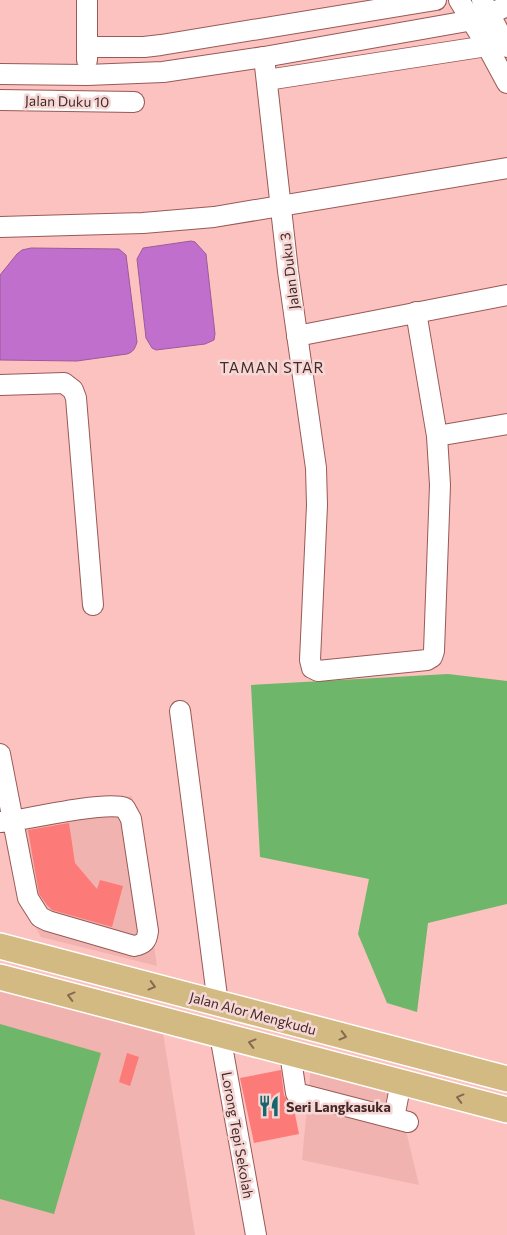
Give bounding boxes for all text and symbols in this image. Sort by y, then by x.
street label: Jalan Duku 10 [25,92,109,110]
street label: Jalan Duku 3 [276,232,302,310]
district label: TAMAN STAR [220,358,324,376]
one-way arrow [148,981,156,991]
street label: Jalan Alor Mengkudu [188,988,318,1038]
one-way arrow [67,991,76,1002]
one-way arrow [339,1031,347,1041]
one-way arrow [247,1038,256,1049]
street label: Lorong Tepi Sekolah [218,1070,258,1200]
restaurant icon: Seri Langkasuka [256,1093,282,1119]
one-way arrow [456,1093,464,1103]
place label: Seri Langkasuka [286,1098,391,1115]

